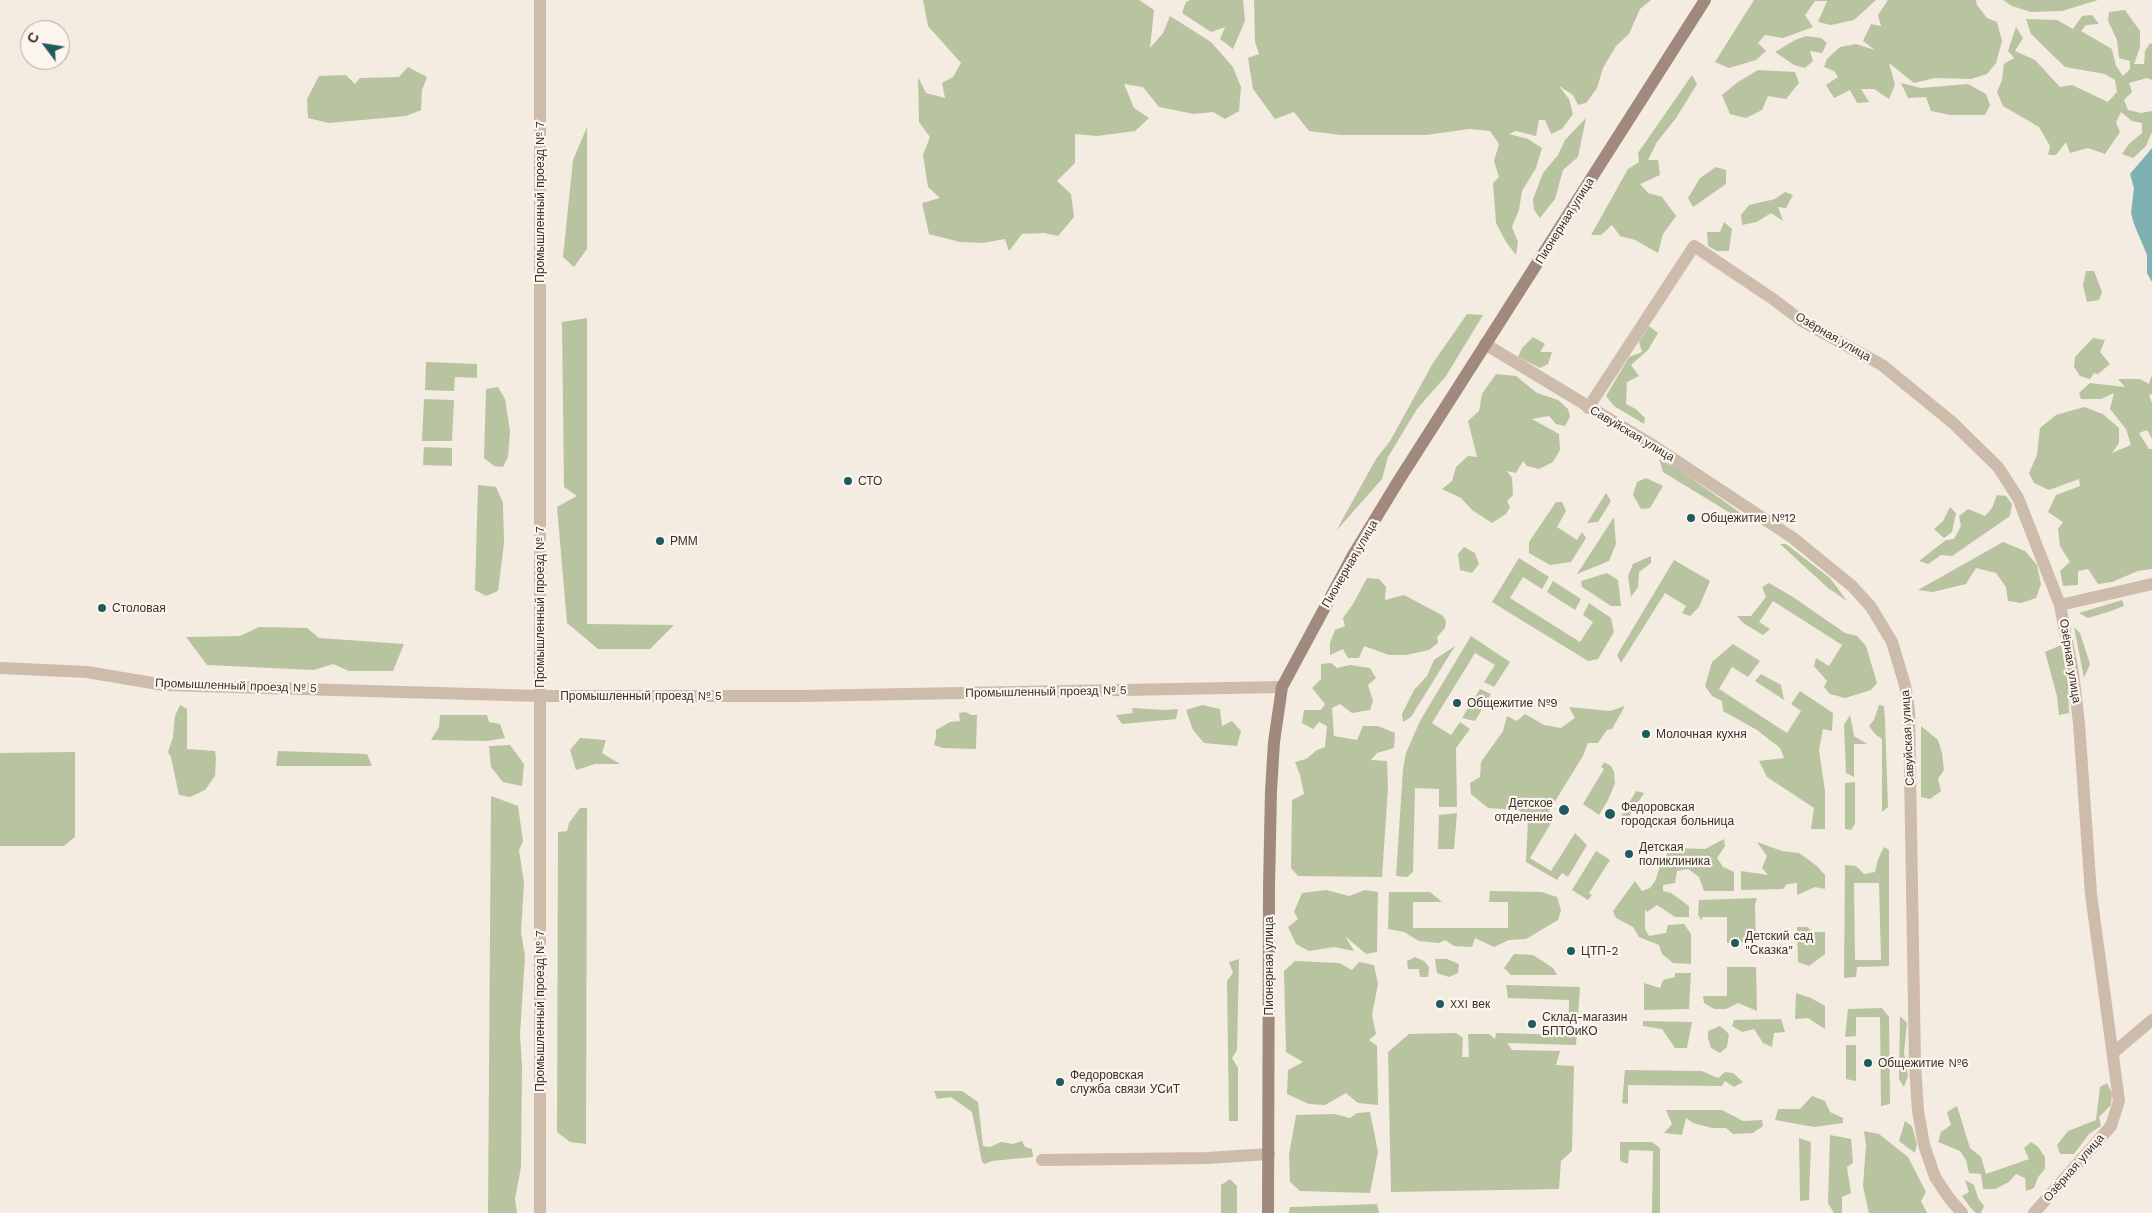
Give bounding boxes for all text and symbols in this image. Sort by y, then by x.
north arrow [20,20,70,70]
text: С [24,29,42,46]
street label: Промышленный проезд № 7 [533,121,547,283]
street label: Пионерная улица [1533,175,1597,267]
street label: Озёрная улица [1793,309,1873,365]
street label: Савуйская улица [1587,403,1677,465]
place label: СТО [858,474,882,488]
marker: СТО [842,475,854,487]
place label: Общежитие №12 [1701,511,1796,525]
marker: Общежитие №12 [1685,512,1697,524]
street label: Пионерная улица [1319,518,1381,610]
street label: Промышленный проезд № 7 [533,526,547,688]
place label: РММ [670,534,698,548]
marker: РММ [654,535,666,547]
place label: Столовая [112,601,166,615]
marker: Столовая [96,602,108,614]
street label: Озёрная улица [2056,618,2084,704]
street label: Промышленный проезд № 5 [155,676,317,696]
street label: Промышленный проезд № 5 [965,683,1127,701]
street label: Промышленный проезд № 5 [560,689,722,703]
street label: Савуйская улица [1898,690,1918,786]
place label: Общежитие №9 [1467,696,1558,710]
marker: Общежитие №9 [1451,697,1463,709]
place label: Молочная кухня [1656,727,1747,741]
marker: Молочная кухня [1640,728,1652,740]
place label: Детское отделение [1495,796,1553,824]
place label: Федоровская городская больница [1621,800,1734,828]
marker: Детское отделение [1557,803,1571,817]
marker: Федоровская городская больница [1603,807,1617,821]
place label: Детская поликлиника [1639,840,1710,868]
marker: Детская поликлиника [1623,848,1635,860]
street label: Пионерная улица [1262,917,1276,1015]
place label: Детский сад "Сказка" [1745,929,1813,957]
street label: Промышленный проезд № 7 [533,930,547,1092]
marker: Детский сад "Сказка" [1729,937,1741,949]
place label: ЦТП-2 [1581,944,1618,958]
marker: ЦТП-2 [1565,945,1577,957]
place label: XXI век [1450,997,1490,1011]
marker: XXI век [1434,998,1446,1010]
place label: Склад-магазин БПТОиКО [1542,1010,1627,1038]
marker: Склад-магазин БПТОиКО [1526,1018,1538,1030]
place label: Общежитие №6 [1878,1056,1969,1070]
marker: Общежитие №6 [1862,1057,1874,1069]
place label: Федоровская служба связи УСиТ [1070,1068,1180,1096]
marker: Федоровская служба связи УСиТ [1054,1076,1066,1088]
street label: Озёрная улица [2041,1131,2107,1205]

